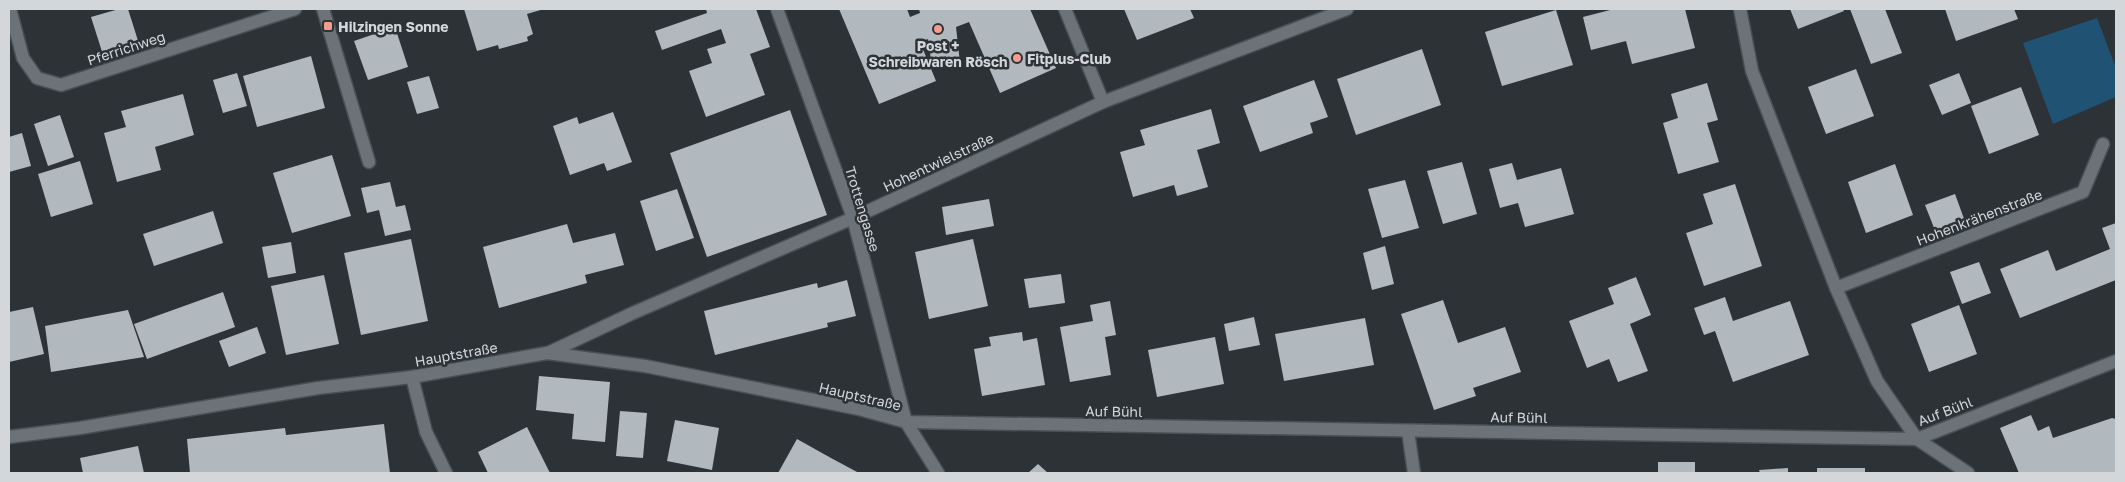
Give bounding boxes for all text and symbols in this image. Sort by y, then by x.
place label: Hilzingen Sonne [338,18,449,35]
marker: Hilzingen Sonne [322,20,334,32]
marker: Post + Schreibwaren Rösch [932,23,944,35]
street label: Pferrichweg [85,27,167,69]
place label: Post + Schreibwaren Rösch [869,37,1007,70]
place label: Fitplus-Club [1027,50,1112,67]
marker: Fitplus-Club [1011,52,1023,64]
street label: Hohentwielstraße [880,129,996,195]
street label: Trottengasse [842,164,884,254]
street label: Hohenkrähenstraße [1914,185,2044,249]
street label: Hauptstraße [413,338,499,370]
street label: Hauptstraße [817,378,903,414]
street label: Auf Bühl [1915,393,1975,429]
street label: Auf Bühl [1085,402,1143,420]
street label: Auf Bühl [1490,408,1548,426]

